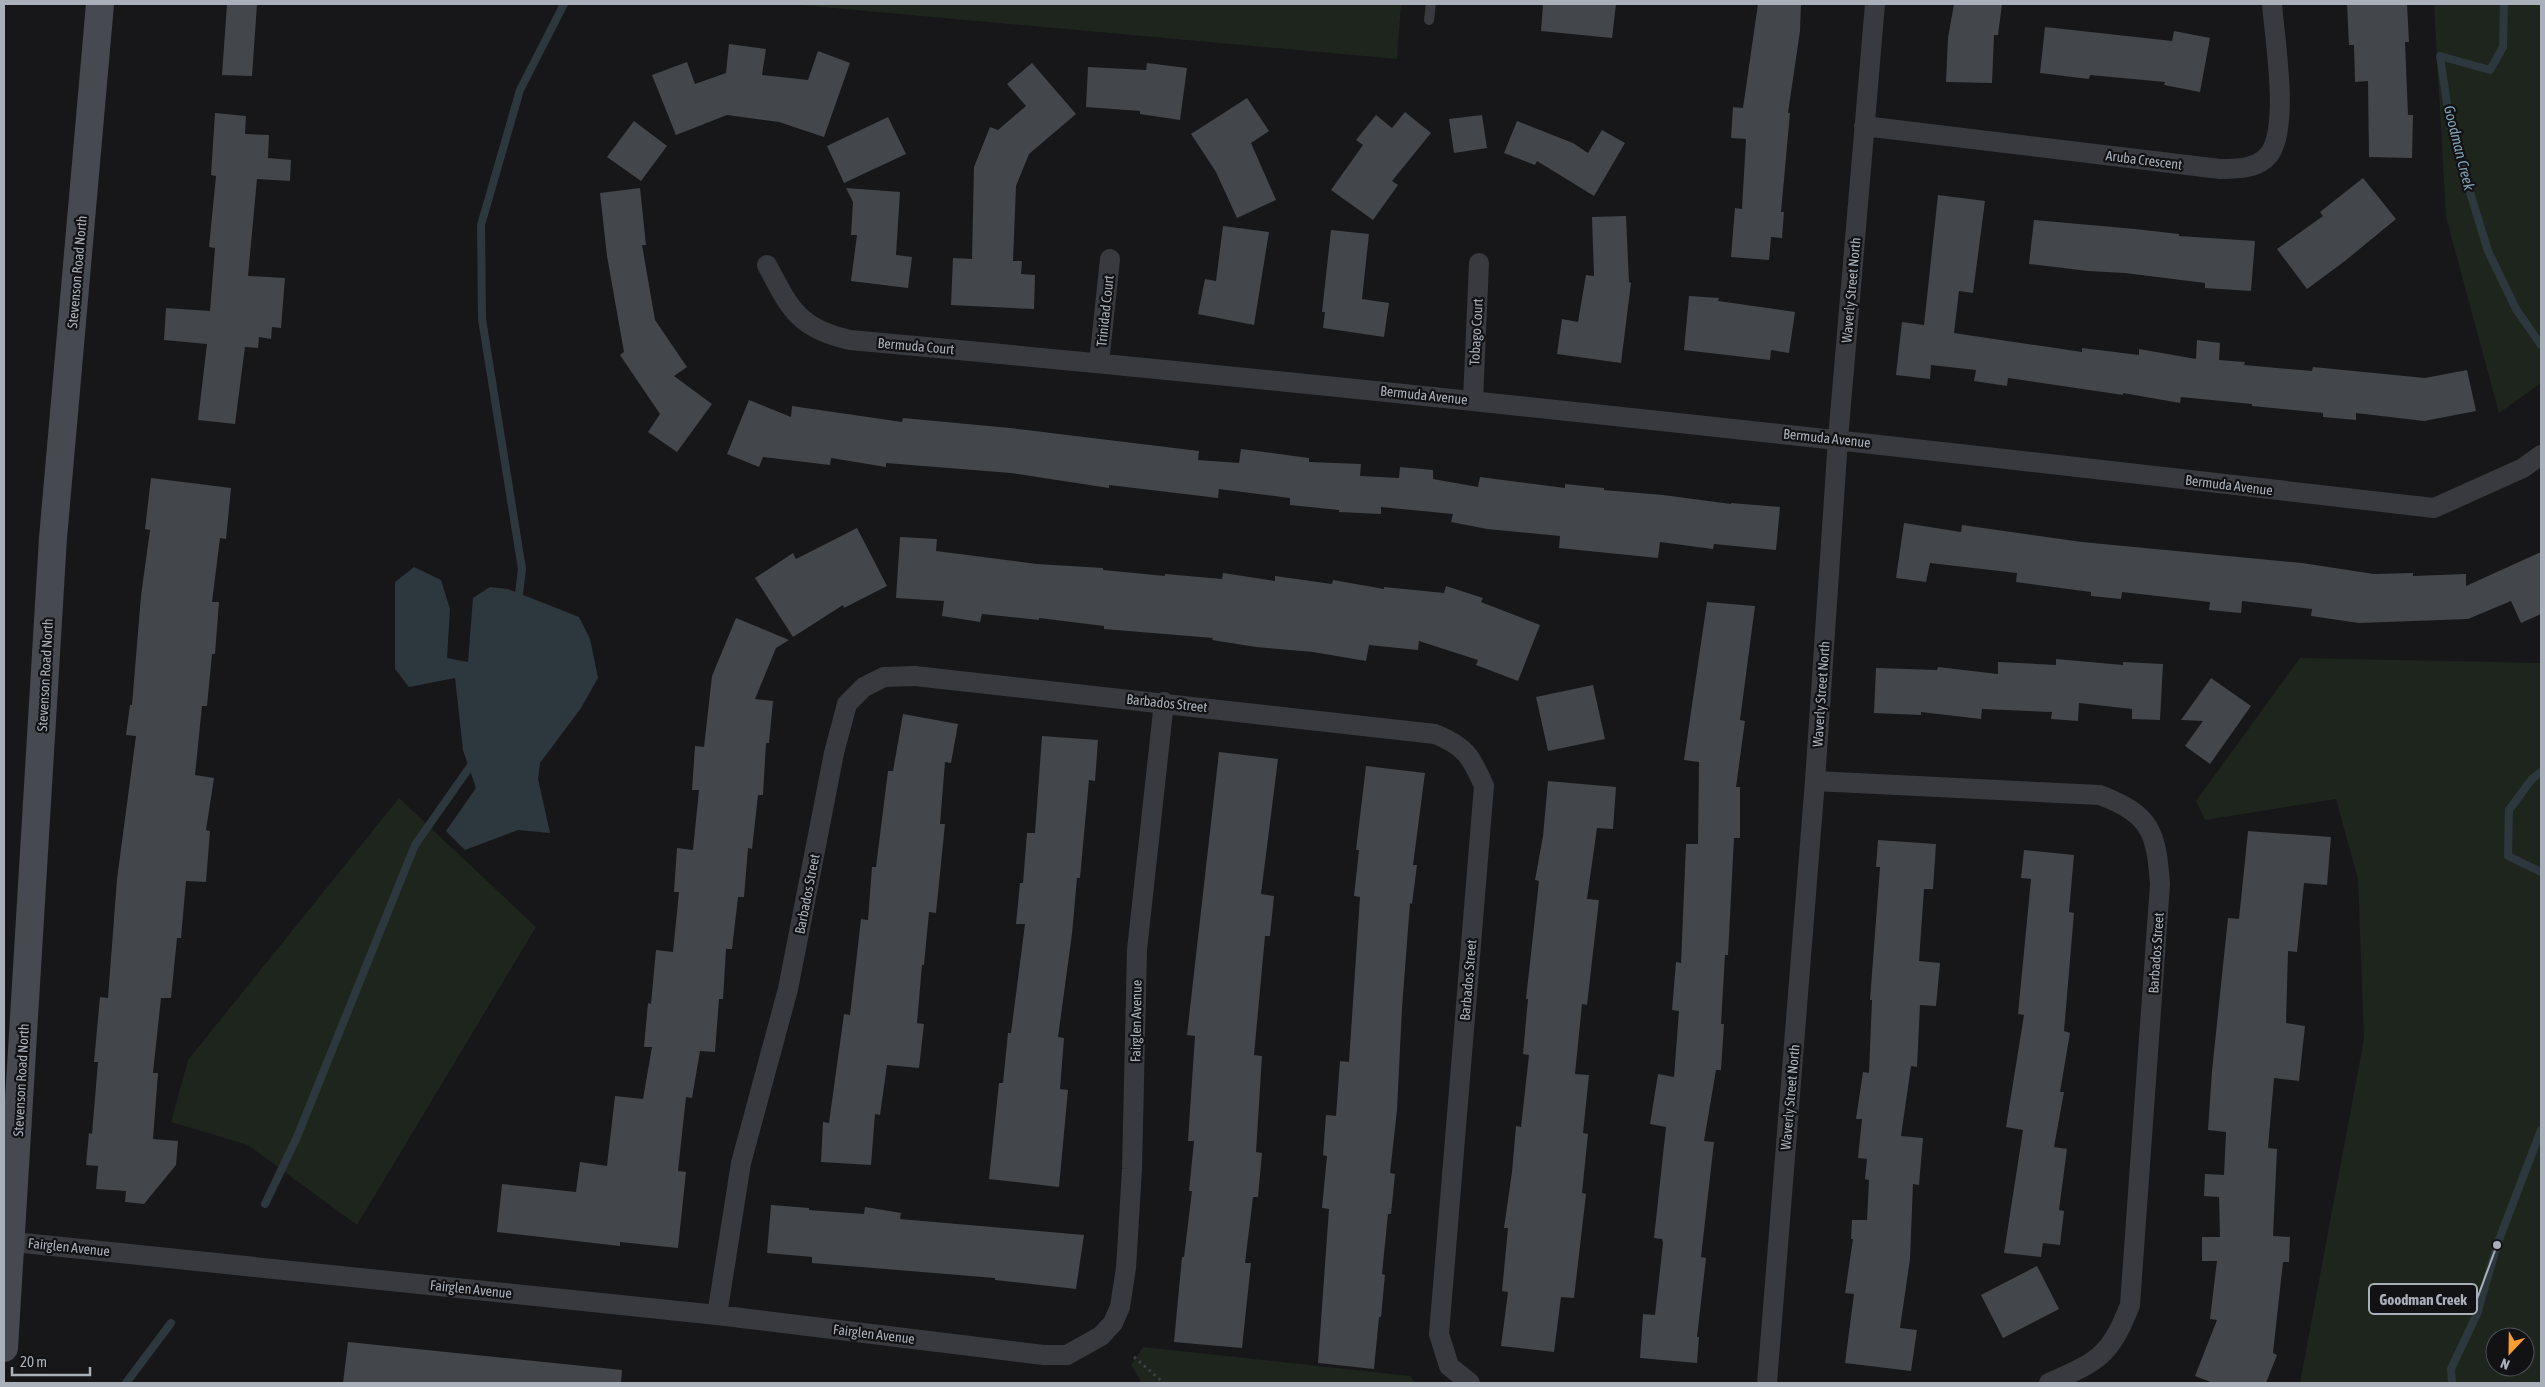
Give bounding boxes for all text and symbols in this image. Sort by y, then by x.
water label: Goodman Creek [2441,104,2478,192]
street label: Aruba Crescent [2105,147,2183,173]
street label: Stevenson Road North [64,215,90,329]
street label: Waverly Street North [1838,237,1864,343]
street label: Trinidad Court [1093,274,1117,348]
street label: Tobago Court [1466,298,1486,366]
street label: Bermuda Court [877,335,955,357]
street label: Bermuda Avenue [1380,382,1468,408]
street label: Bermuda Avenue [1783,425,1871,451]
street label: Bermuda Avenue [2184,472,2274,498]
street label: Stevenson Road North [34,618,56,732]
street label: Waverly Street North [1809,641,1833,747]
street label: Barbados Street [1126,691,1208,715]
street label: Barbados Street [791,853,823,935]
street label: Barbados Street [2145,912,2167,994]
street label: Barbados Street [1456,939,1480,1021]
street label: Fairglen Avenue [1127,980,1145,1062]
street label: Stevenson Road North [10,1023,32,1137]
street label: Waverly Street North [1777,1044,1803,1150]
street label: Fairglen Avenue [27,1235,111,1259]
street label: Fairglen Avenue [429,1277,513,1301]
callout: Goodman Creek [2369,1284,2477,1314]
text: Goodman Creek [2379,1291,2467,1308]
street label: Fairglen Avenue [832,1321,916,1347]
north arrow [2485,1327,2535,1377]
scale bar [12,1344,90,1376]
text: 20 m [20,1353,47,1370]
text: N [2498,1355,2512,1373]

